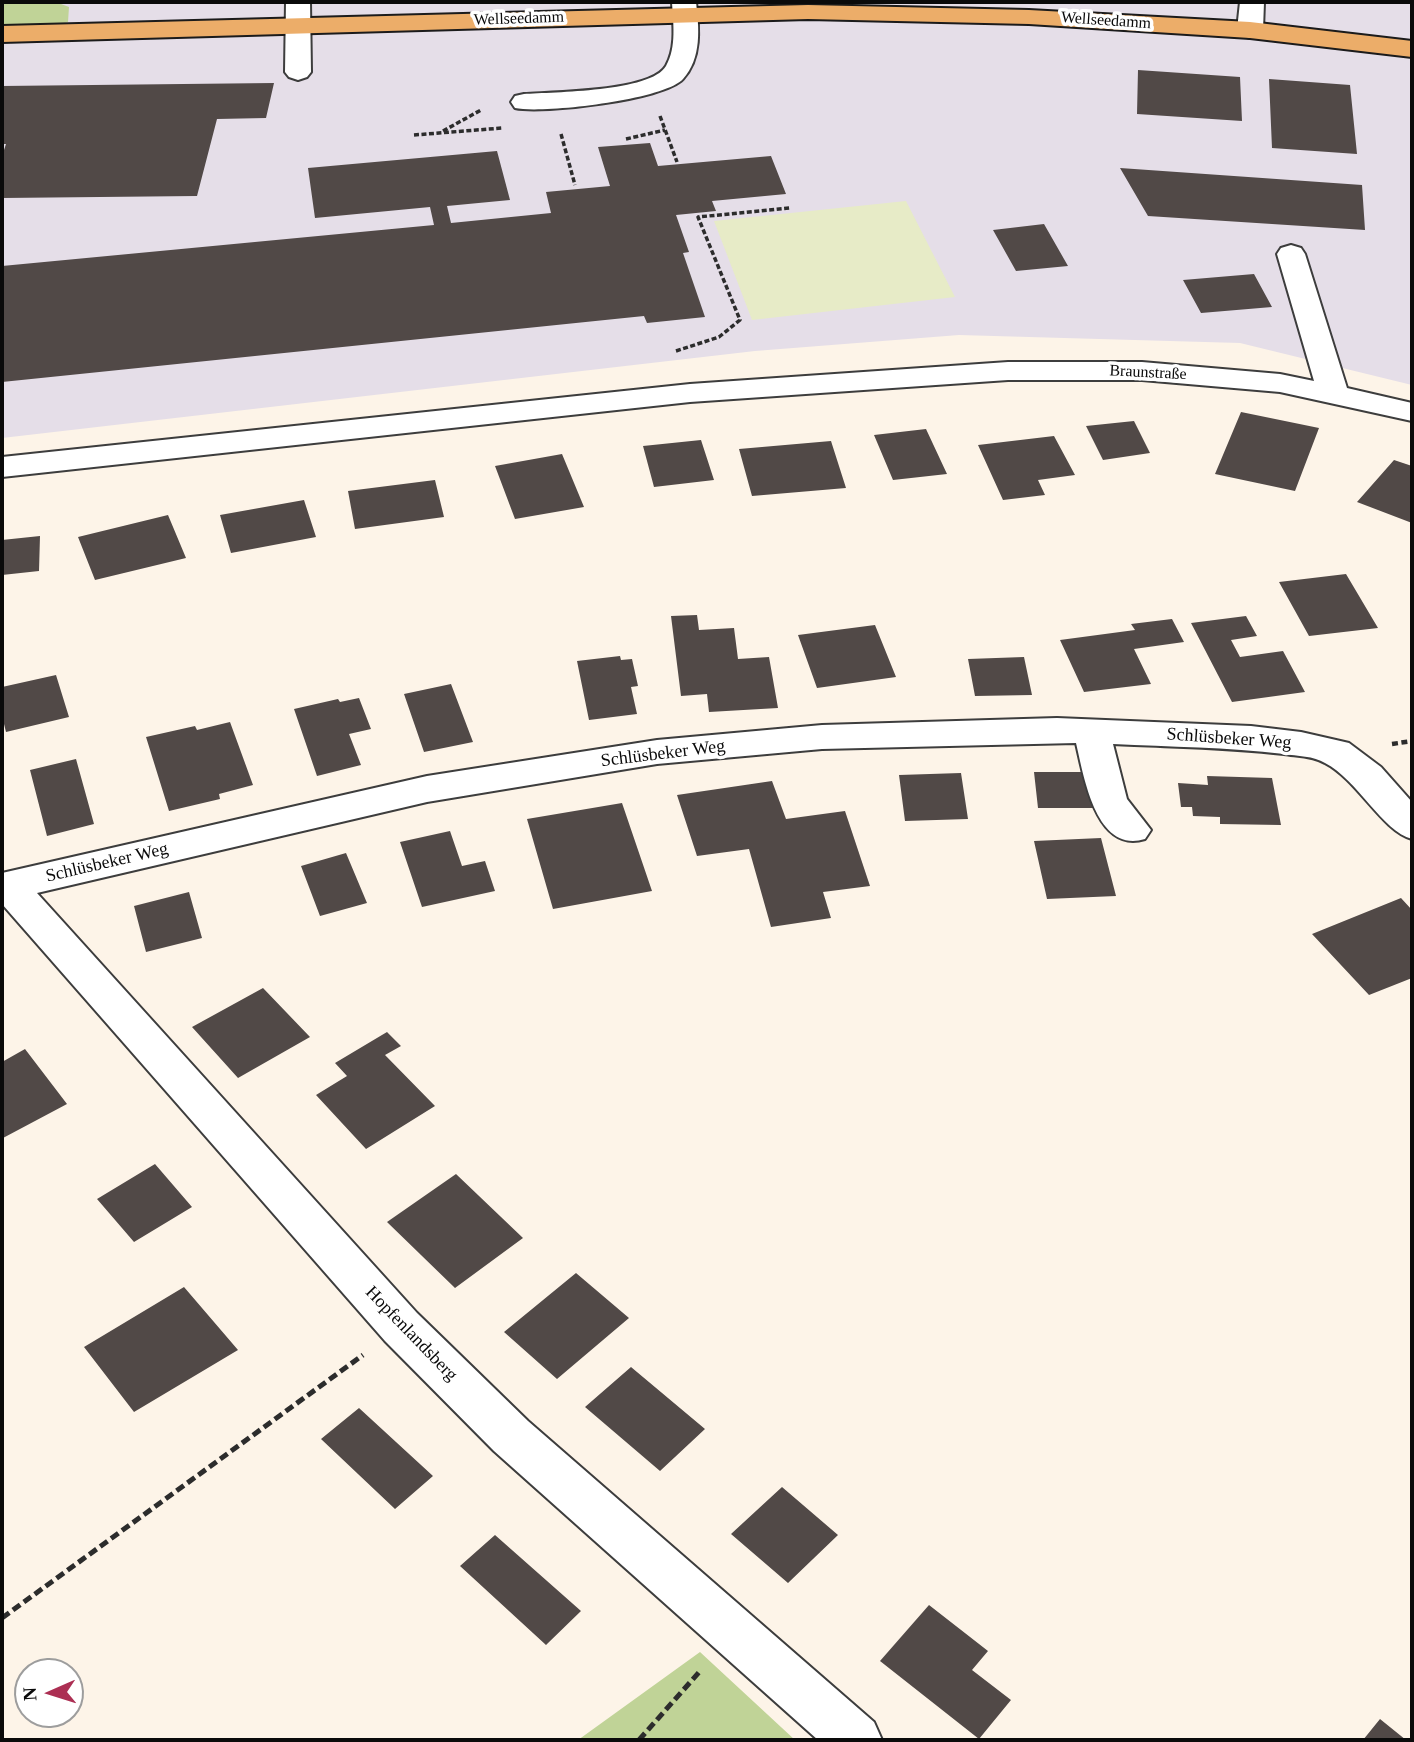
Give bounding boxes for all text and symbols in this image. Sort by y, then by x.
street label: Wellseedamm [474,8,564,30]
street label: Wellseedamm [1060,8,1152,34]
street label: Braunstraße [1109,361,1187,385]
street label: Schlüsbeker Weg [1166,724,1292,754]
street label: Schlüsbeker Weg [600,736,726,772]
street label: Schlüsbeker Weg [44,838,170,888]
street label: Hopfenlandsberg [360,1282,462,1386]
north arrow [14,1658,84,1728]
text: N [19,1687,40,1701]

